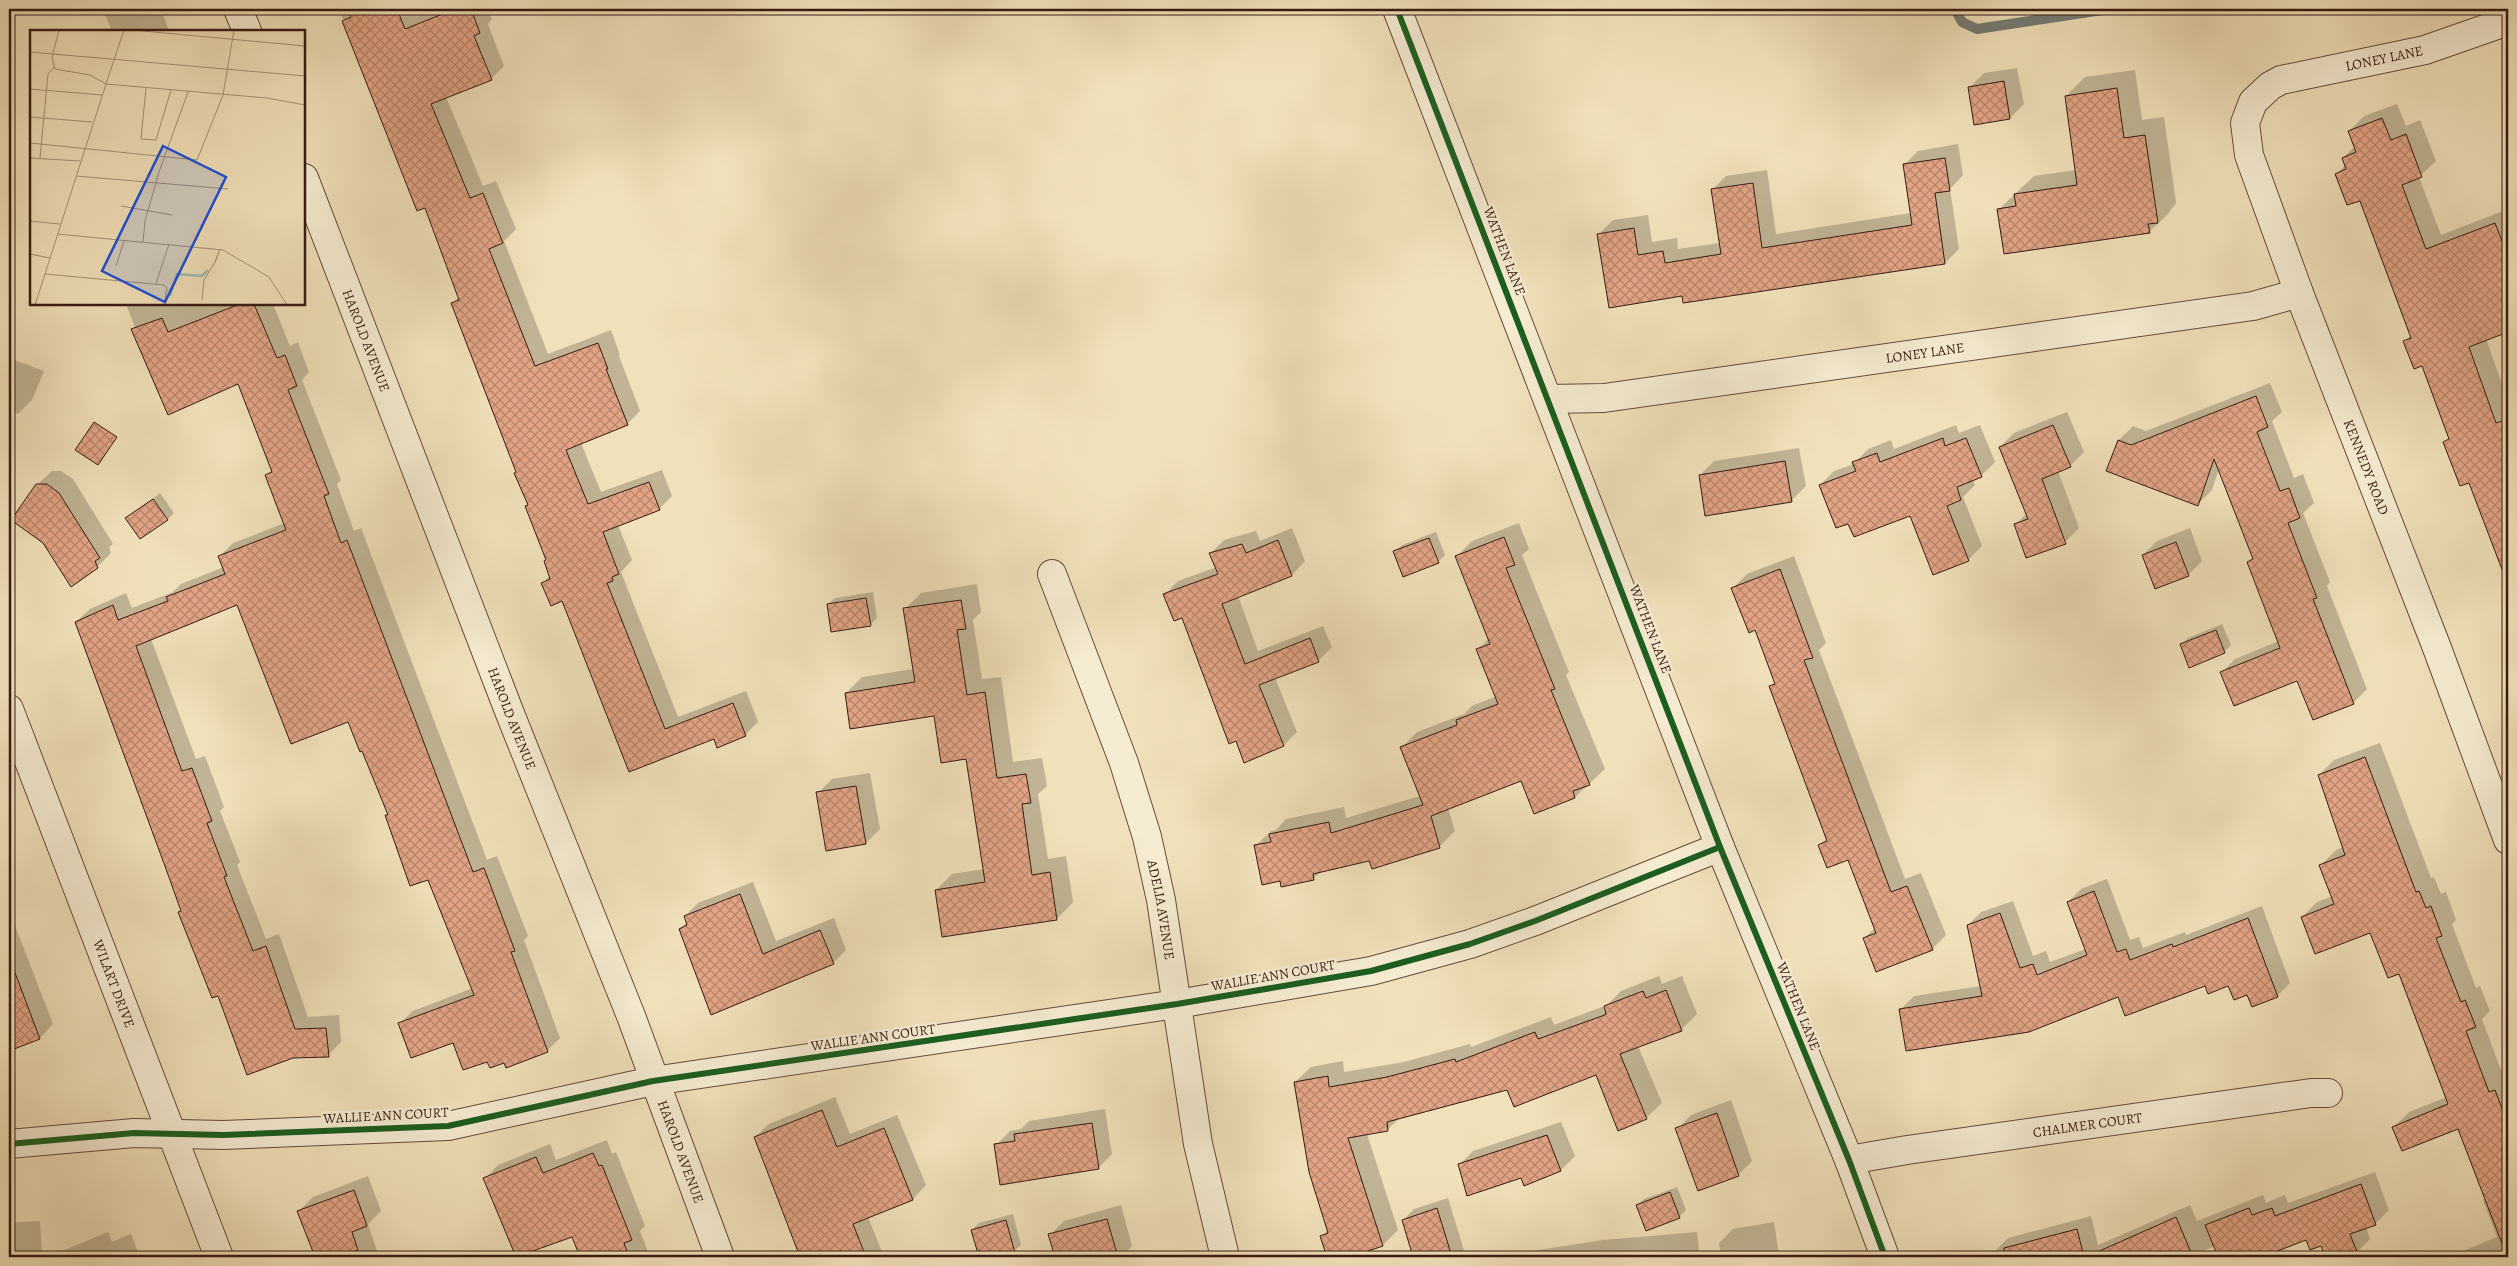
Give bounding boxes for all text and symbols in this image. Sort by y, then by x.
inset map [30,30,305,305]
street label: LONEY LANE [2343,41,2425,76]
street label: WATHEN LANE [1479,203,1530,298]
street label: HAROLD AVENUE [338,287,394,395]
street label: LONEY LANE [1884,338,1965,368]
street label: KENNEDY ROAD [2339,416,2393,518]
street label: WATHEN LANE [1625,581,1676,676]
street label: HAROLD AVENUE [483,665,540,772]
street label: ADELIA AVENUE [1142,857,1179,961]
street label: WILART DRIVE [88,936,139,1031]
street label: WALLIE ANN COURT [1209,955,1337,996]
street label: WATHEN LANE [1772,958,1825,1053]
street label: WALLIE ANN COURT [809,1019,937,1056]
street label: HAROLD AVENUE [653,1097,708,1206]
street label: WALLIE ANN COURT [322,1103,450,1128]
street label: CHALMER COURT [2032,1108,2144,1142]

